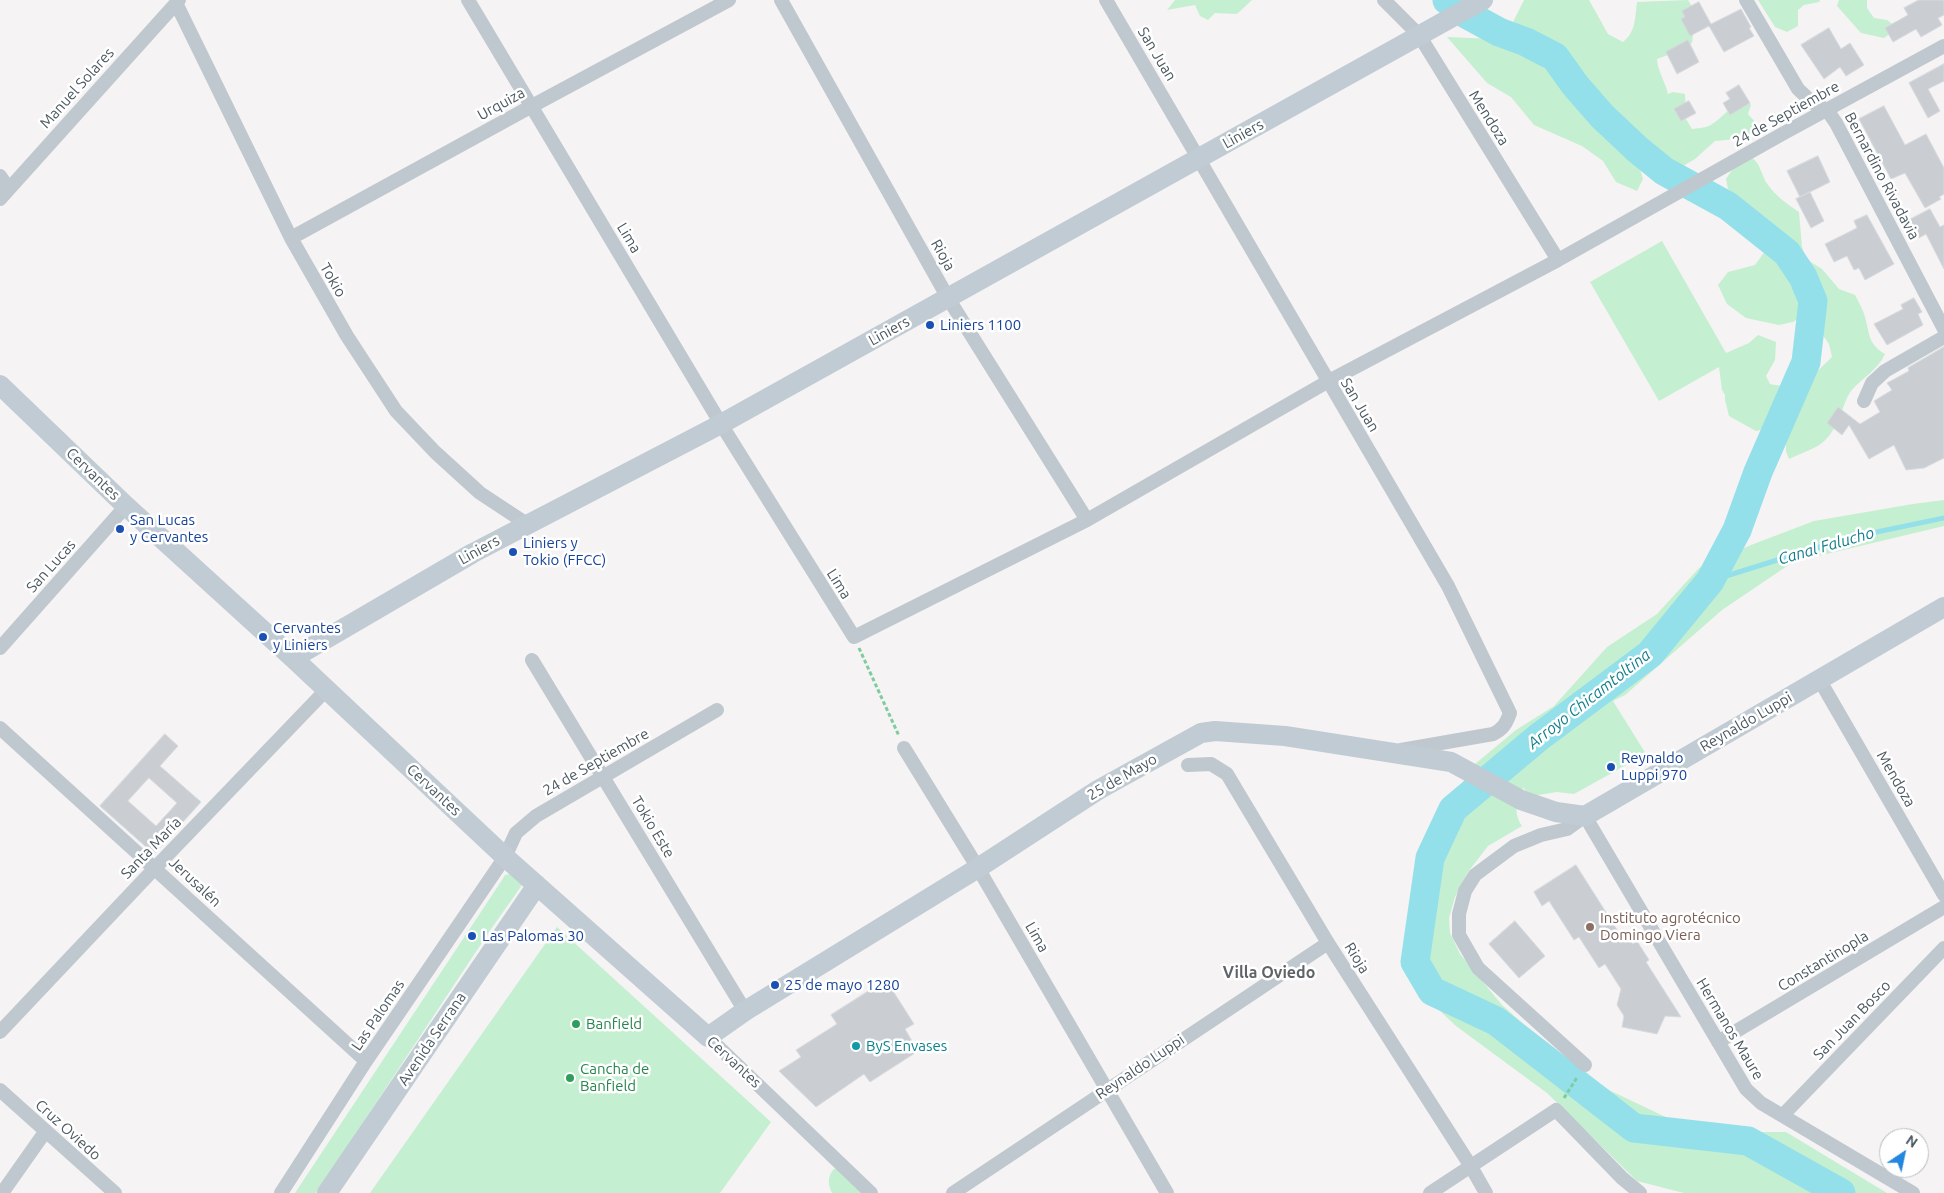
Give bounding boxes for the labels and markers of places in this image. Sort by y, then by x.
place label: Liniers 1100 [940,316,1021,334]
marker: Liniers 1100 [924,319,936,331]
place label: San Lucas y Cervantes [130,511,208,546]
marker: San Lucas y Cervantes [114,523,126,535]
place label: Liniers y Tokio (FFCC) [523,534,606,569]
marker: Liniers y Tokio (FFCC) [507,546,519,558]
place label: Cervantes y Liniers [273,619,341,654]
marker: Cervantes y Liniers [257,631,269,643]
place label: Reynaldo Luppi 970 [1621,749,1687,784]
marker: Reynaldo Luppi 970 [1605,761,1617,773]
place label: Instituto agrotécnico Domingo Viera [1600,909,1741,944]
marker: Instituto agrotécnico Domingo Viera [1584,921,1596,933]
place label: Las Palomas 30 [482,927,584,945]
marker: Las Palomas 30 [466,930,478,942]
place label: 25 de mayo 1280 [785,976,900,994]
marker: 25 de mayo 1280 [769,979,781,991]
place label: Banfield [586,1015,642,1033]
marker: Banfield [570,1018,582,1030]
place label: ByS Envases [866,1037,947,1055]
marker: ByS Envases [850,1040,862,1052]
place label: Cancha de Banfield [580,1060,649,1095]
marker: Cancha de Banfield [564,1072,576,1084]

